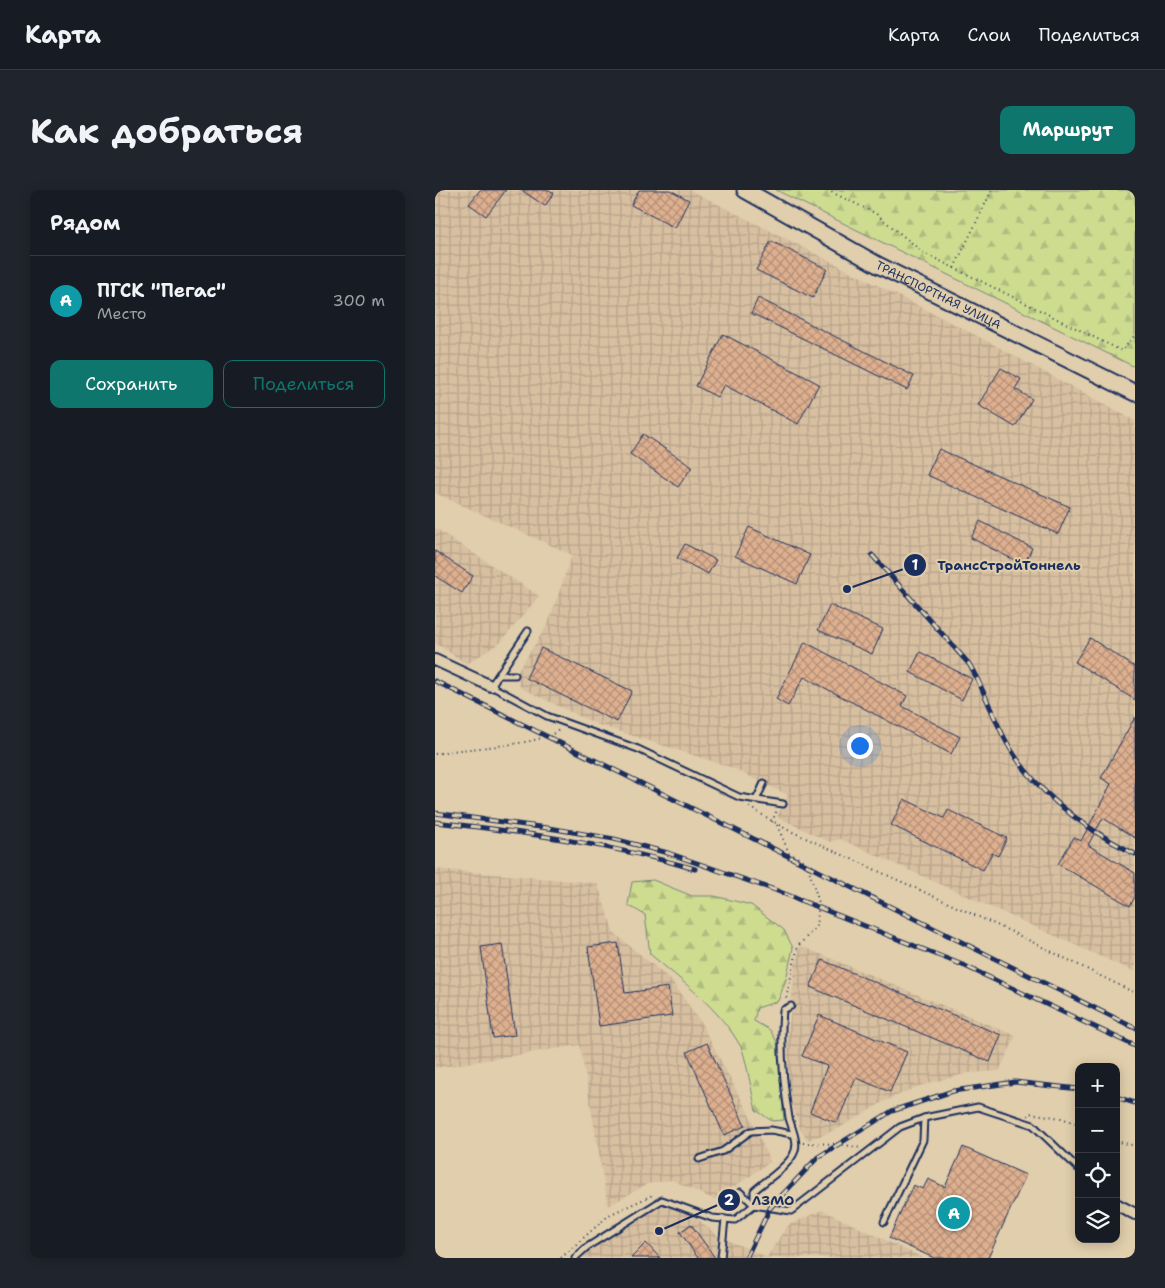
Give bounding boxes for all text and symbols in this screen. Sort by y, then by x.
text: Карта [25,19,101,51]
text: Карта [888,23,939,47]
text: Слои [967,23,1011,47]
text: Поделиться [1039,23,1140,47]
button: Маршрут [1000,106,1135,154]
text: Как добраться [30,107,303,154]
text: Рядом [50,209,120,237]
street label: ТРАНСПОРТНАЯ УЛИЦА [873,257,1004,333]
text: ПГСК "Пегас" [97,278,226,303]
text: A [60,290,72,311]
text: 300 m [333,290,385,311]
text: Место [97,303,147,324]
button: Сохранить [50,360,213,408]
button: Поделиться [223,360,385,408]
callout: ТрансСтройТоннель [902,550,1090,579]
text: 1 [912,555,919,575]
text: ТрансСтройТоннель [937,556,1081,574]
your location [847,733,873,759]
map controls [1075,1063,1120,1243]
button: + [1075,1063,1120,1108]
button: − [1075,1108,1120,1153]
button: locate [1075,1153,1120,1198]
callout: ЛЗМО [717,1185,805,1214]
text: 2 [724,1190,735,1210]
text: ЛЗМО [752,1191,794,1209]
pin: A [938,1194,970,1232]
button: layers [1075,1198,1120,1243]

